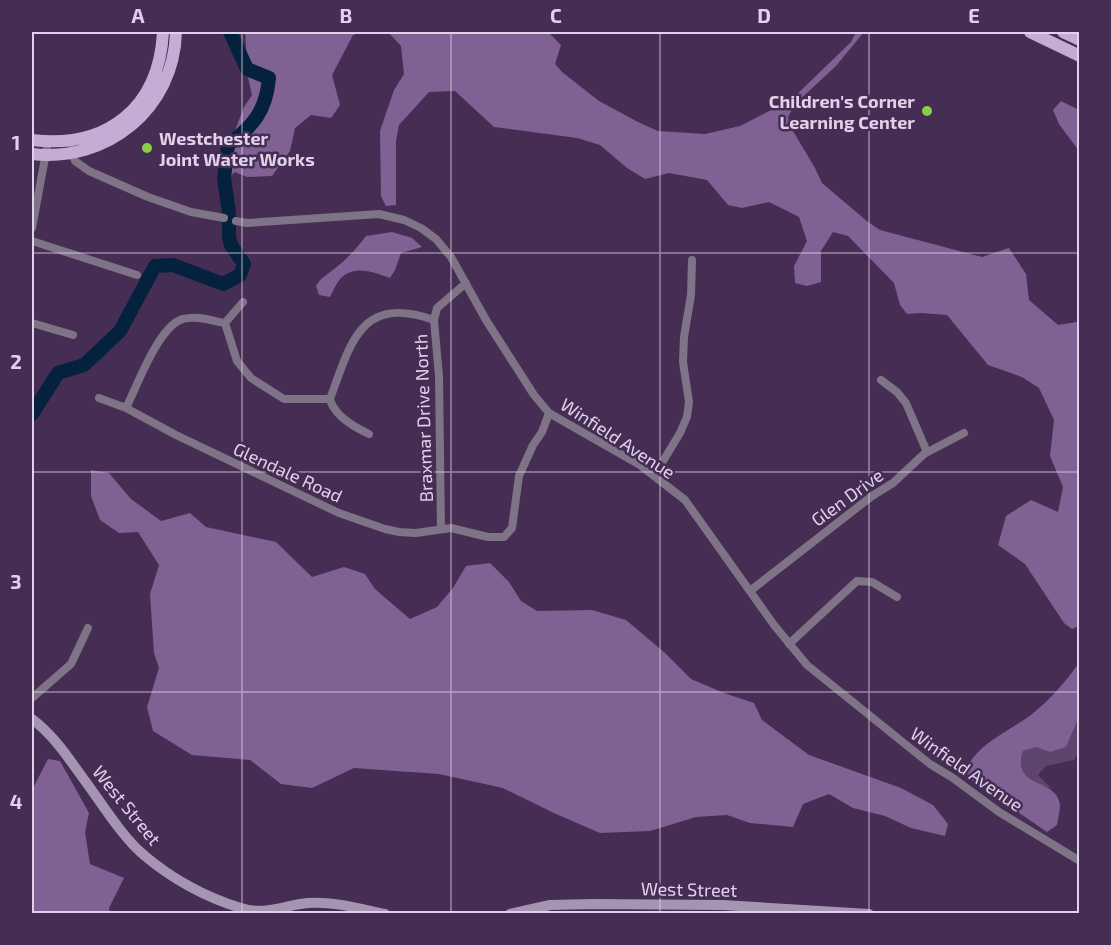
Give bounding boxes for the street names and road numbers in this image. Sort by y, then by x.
street label: Braxmar Drive North [409,333,437,503]
street label: Winfield Avenue [557,393,679,483]
street label: Glendale Road [230,437,346,507]
street label: Glen Drive [807,464,887,530]
street label: Winfield Avenue [907,722,1027,816]
street label: West Street [88,761,166,850]
street label: West Street [641,877,738,901]

